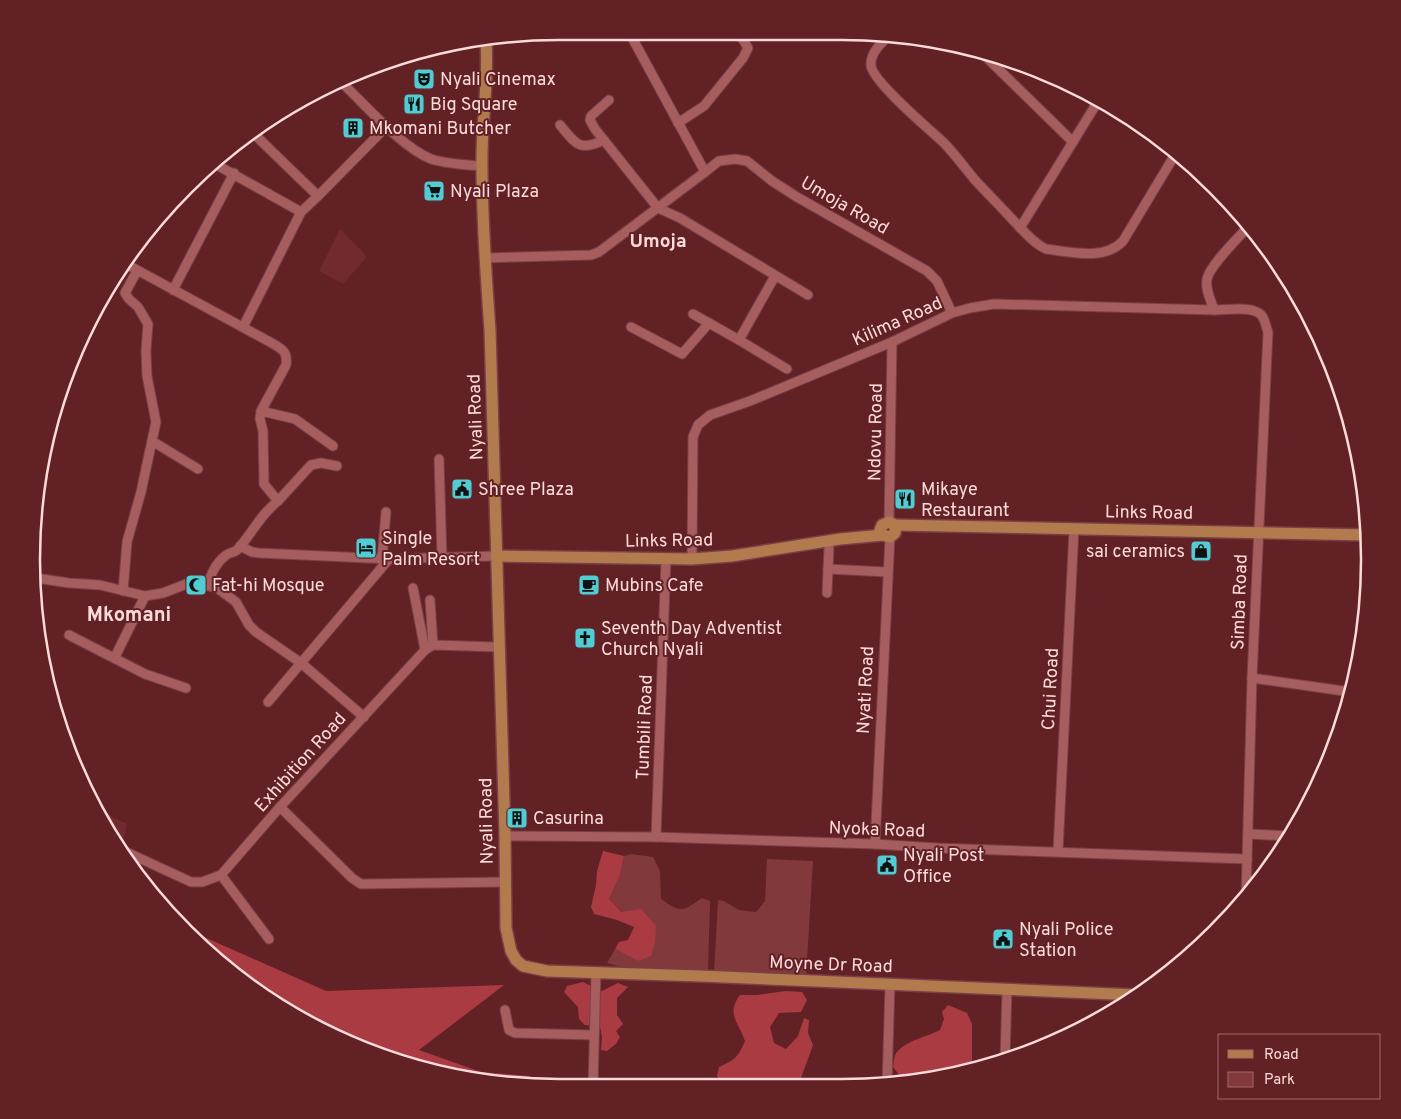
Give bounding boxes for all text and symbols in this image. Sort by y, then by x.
theatre icon: Nyali Cinemax [412,67,436,91]
place label: Nyali Cinemax [440,69,556,92]
restaurant icon: Big Square [402,92,426,116]
place label: Big Square [430,94,518,117]
building icon: Mkomani Butcher [341,116,365,140]
place label: Mkomani Butcher [369,118,511,141]
street label: Umoja Road [796,172,892,241]
supermarket icon: Nyali Plaza [422,179,446,203]
place label: Nyali Plaza [450,181,539,204]
district label: Umoja [630,230,687,254]
street label: Kilima Road [849,292,946,352]
street label: Nyali Road [463,373,490,461]
street label: Ndovu Road [864,383,889,481]
public building icon: Shree Plaza [450,477,474,501]
place label: Shree Plaza [478,479,574,502]
place label: Mikaye Restaurant [921,479,1010,523]
restaurant icon: Mikaye Restaurant [893,487,917,511]
street label: Links Road [1105,501,1193,526]
place label: Single Palm Resort [382,528,480,572]
street label: Links Road [625,529,713,554]
hotel icon: Single Palm Resort [354,536,378,560]
shop icon: sai ceramics [1189,539,1213,563]
place label: sai ceramics [1086,541,1185,564]
street label: Simba Road [1227,554,1254,651]
mosque icon: Fat-hi Mosque [184,573,208,597]
cafe icon: Mubins Cafe [577,573,601,597]
place label: Fat-hi Mosque [212,575,324,598]
place label: Mubins Cafe [605,575,703,598]
district label: Mkomani [87,603,171,629]
place label: Seventh Day Adventist Church Nyali [601,618,782,662]
church icon: Seventh Day Adventist Church Nyali [573,626,597,650]
street label: Nyati Road [853,646,880,735]
street label: Chui Road [1038,647,1065,731]
street label: Tumbili Road [632,674,659,780]
street label: Exhibition Road [250,708,352,818]
street label: Nyali Road [475,777,500,864]
building icon: Casurina [505,806,529,830]
place label: Casurina [533,808,604,831]
street label: Nyoka Road [828,817,926,844]
place label: Nyali Post Office [903,845,984,889]
public building icon: Nyali Post Office [875,853,899,877]
place label: Nyali Police Station [1019,919,1113,963]
public building icon: Nyali Police Station [991,927,1015,951]
street label: Moyne Dr Road [769,952,893,979]
legend [1218,1034,1381,1099]
text: Road [1264,1046,1299,1065]
text: Park [1264,1071,1295,1090]

